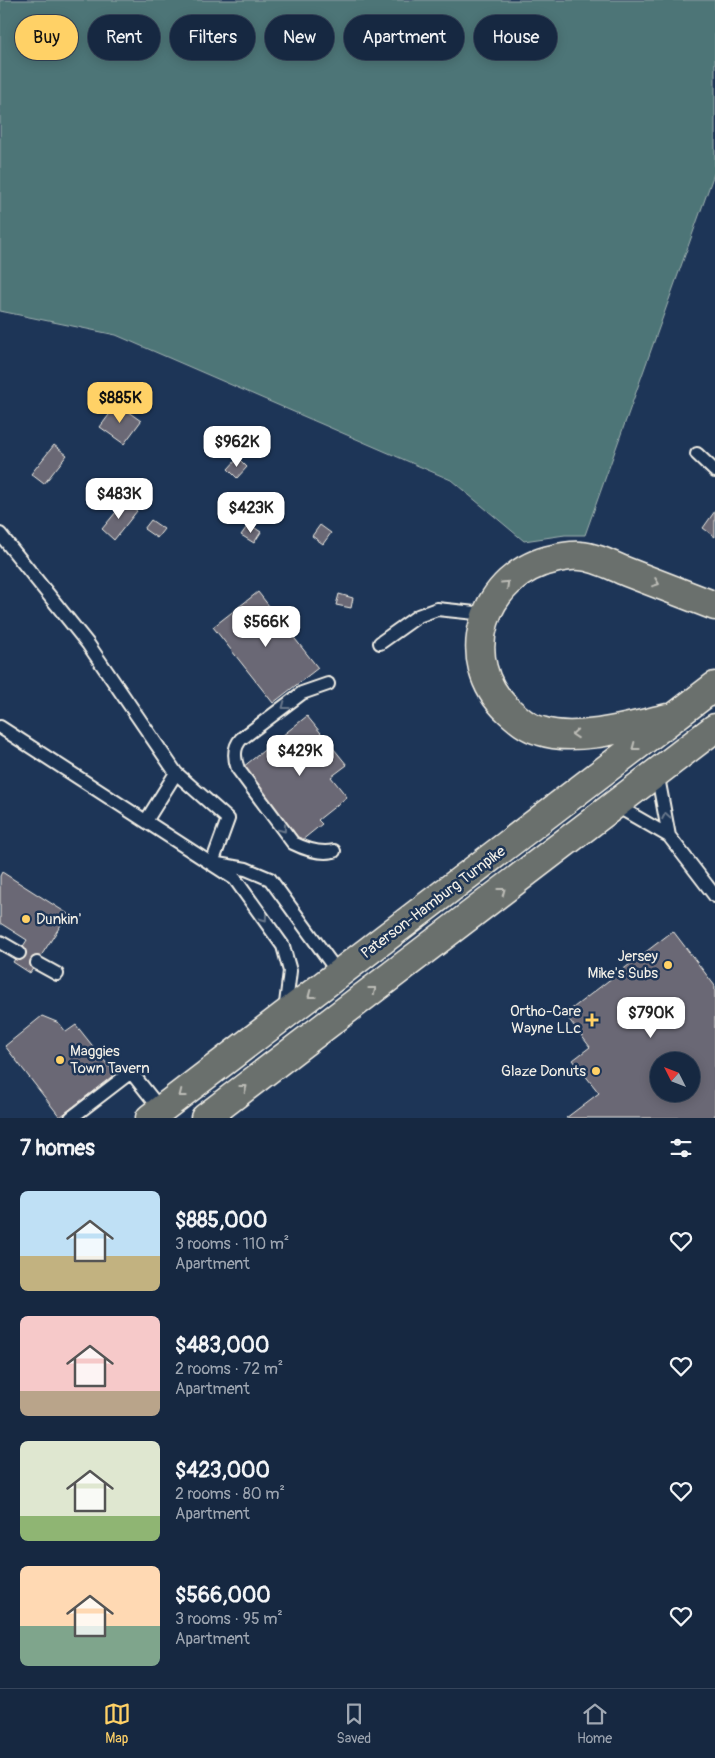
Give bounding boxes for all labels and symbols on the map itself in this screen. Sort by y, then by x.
pin: $885K [85,382,155,424]
pin: $962K [202,426,272,468]
pin: $483K [84,478,154,520]
pin: $423K [216,492,286,534]
one-way arrow [651,577,660,587]
one-way arrow [500,581,509,590]
pin: $566K [231,606,301,648]
one-way arrow [281,700,291,709]
one-way arrow [570,729,578,740]
pin: $429K [265,734,335,777]
one-way arrow [632,742,641,750]
one-way arrow [661,811,671,820]
one-way arrow [277,823,286,833]
street label: Paterson-Hamburg Turnpike [357,841,510,963]
one-way arrow [496,888,506,897]
place label: Dunkin' [36,910,81,929]
one-way arrow [258,912,267,922]
marker: Dunkin' [20,913,32,925]
place label: Jersey Mike's Subs [588,947,659,983]
marker: Jersey Mike's Subs [662,959,674,971]
one-way arrow [367,987,376,995]
one-way arrow [307,989,317,998]
pin: $790K [616,996,686,1039]
place label: Ortho-Care Wayne LLc [510,1002,582,1038]
marker: Ortho-Care Wayne LLc [585,1013,599,1027]
place label: Maggies Town Tavern [70,1042,150,1078]
north arrow [650,1052,700,1102]
marker: Maggies Town Tavern [54,1054,66,1066]
place label: Glaze Donuts [501,1062,586,1081]
marker: Glaze Donuts [590,1065,602,1077]
one-way arrow [238,1086,247,1094]
one-way arrow [179,1088,188,1096]

